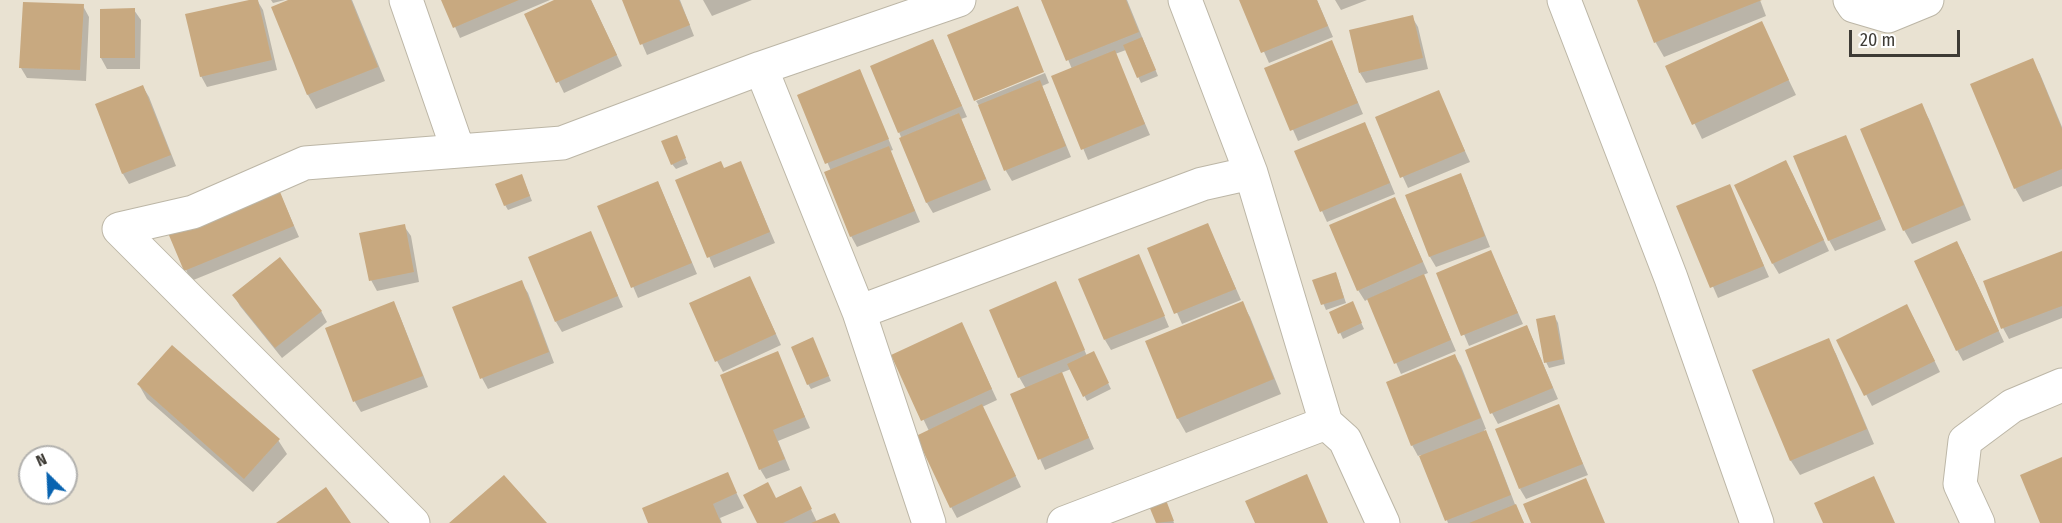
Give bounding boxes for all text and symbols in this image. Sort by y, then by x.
scale bar [1852,18,1963,56]
text: 20 m [1860,29,1895,51]
north arrow [18,445,78,505]
text: N [33,449,50,471]

